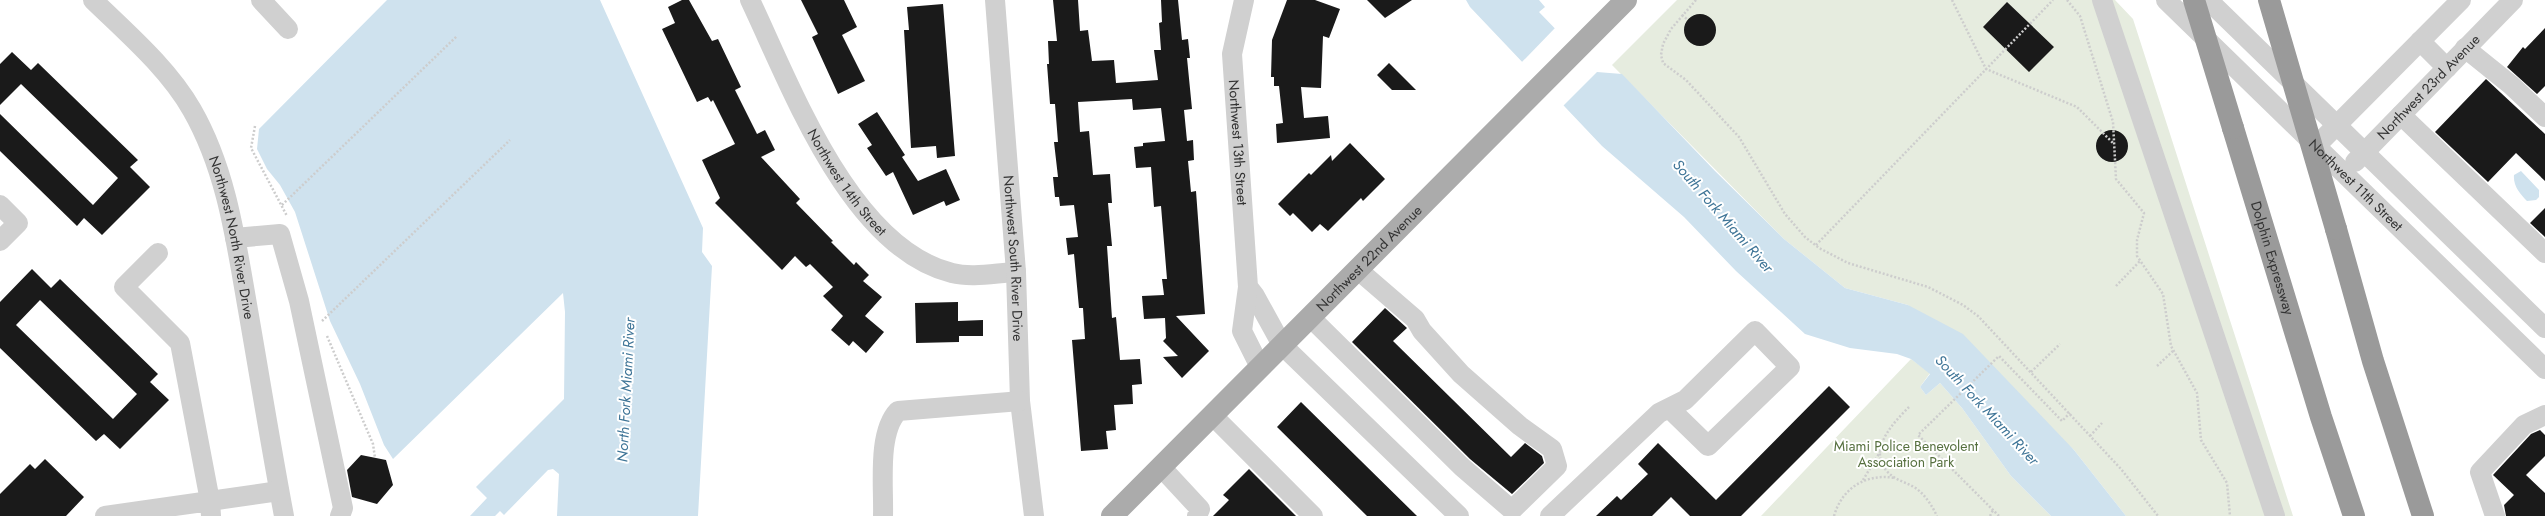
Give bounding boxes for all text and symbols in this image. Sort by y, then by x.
street label: Northwest 23rd Avenue [2372,30,2484,144]
street label: Northwest 13th Street [1224,79,1252,207]
street label: Northwest 14th Street [803,125,892,241]
street label: Northwest 11th Street [2304,134,2408,236]
street label: Northwest North River Drive [204,153,259,321]
water label: South Fork Miami River [1667,154,1779,278]
street label: Northwest South River Drive [999,175,1028,342]
street label: Dolphin Expressway [2246,199,2300,318]
street label: Northwest 22nd Avenue [1311,200,1426,316]
water label: North Fork Miami River [611,316,641,463]
water label: South Fork Miami River [1930,350,2045,471]
park label: Miami Police Benevolent Association Park [1834,436,1979,472]

